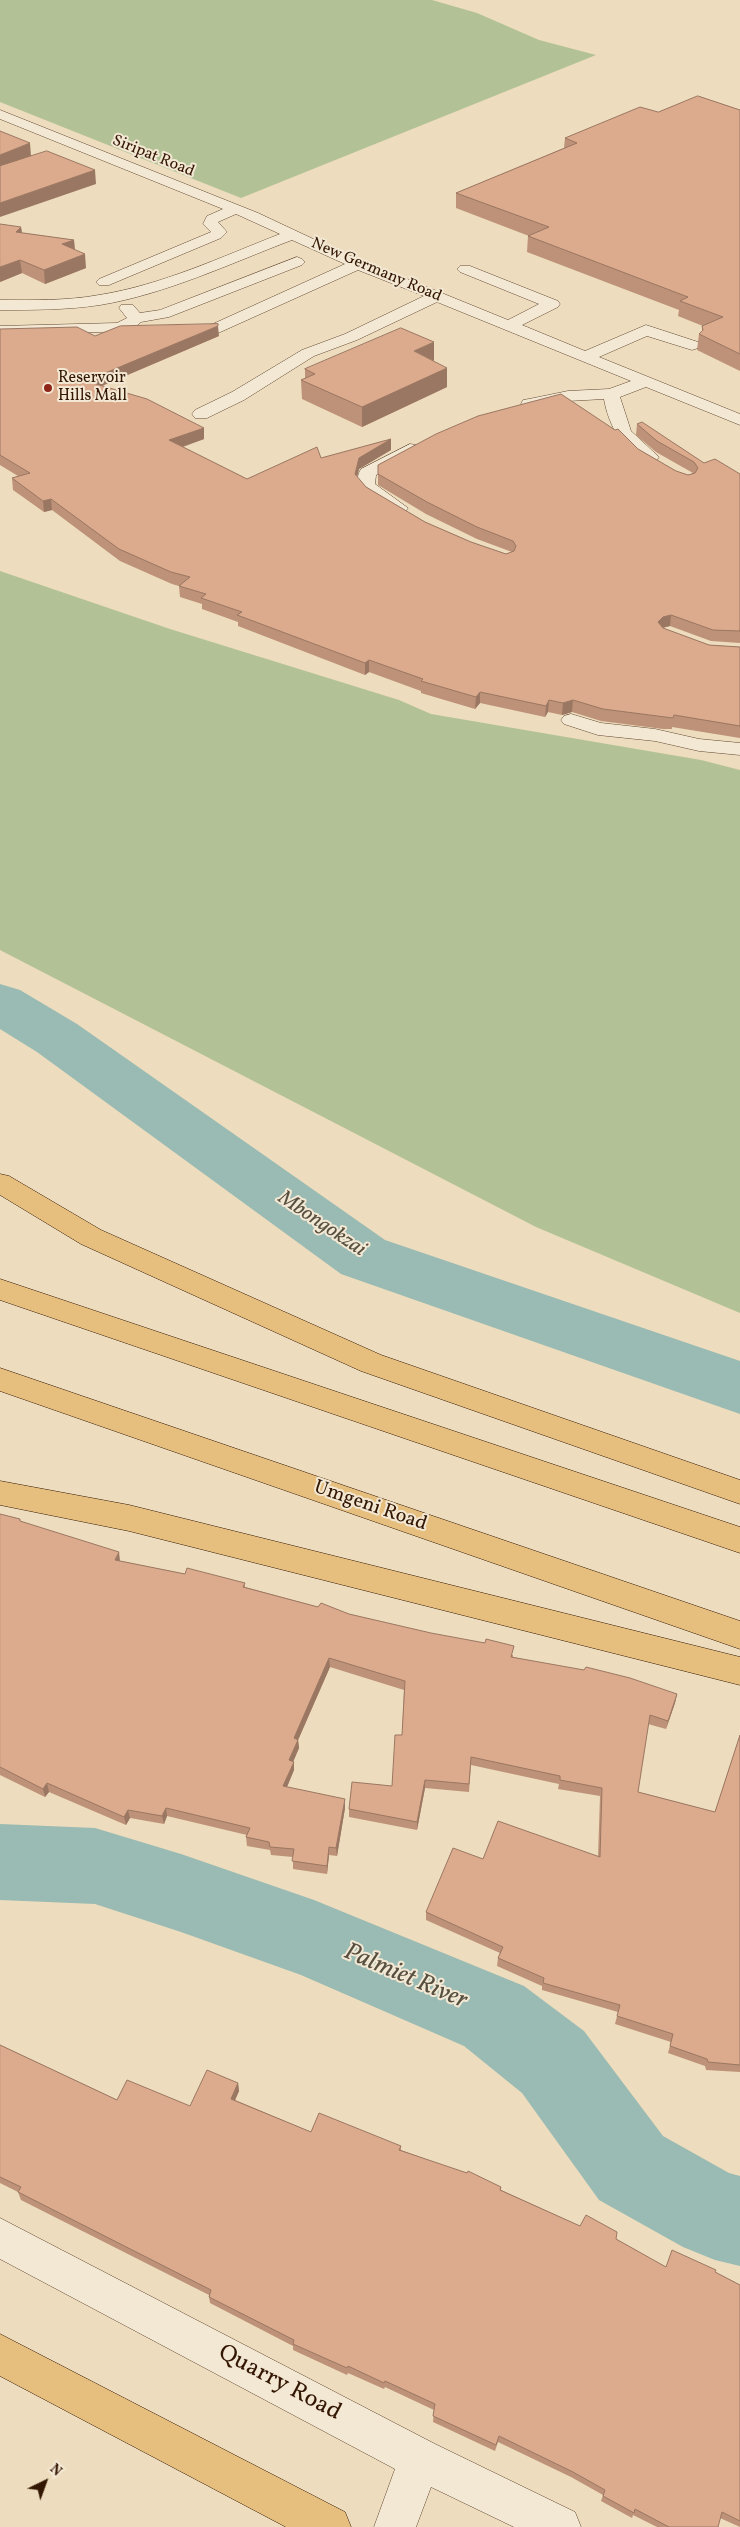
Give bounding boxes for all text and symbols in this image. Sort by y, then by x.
street label: Siripat Road [109,132,197,182]
street label: New Germany Road [308,235,444,307]
place label: Reservoir Hills Mall [58,369,127,407]
marker: Reservoir Hills Mall [42,382,54,394]
water label: Mbongokzai [272,1187,370,1263]
street label: Umgeni Road [310,1476,430,1538]
water label: Palmiet River [339,1939,471,2017]
street label: Quarry Road [213,2340,345,2428]
north arrow [20,2457,70,2507]
text: N [45,2460,66,2481]

